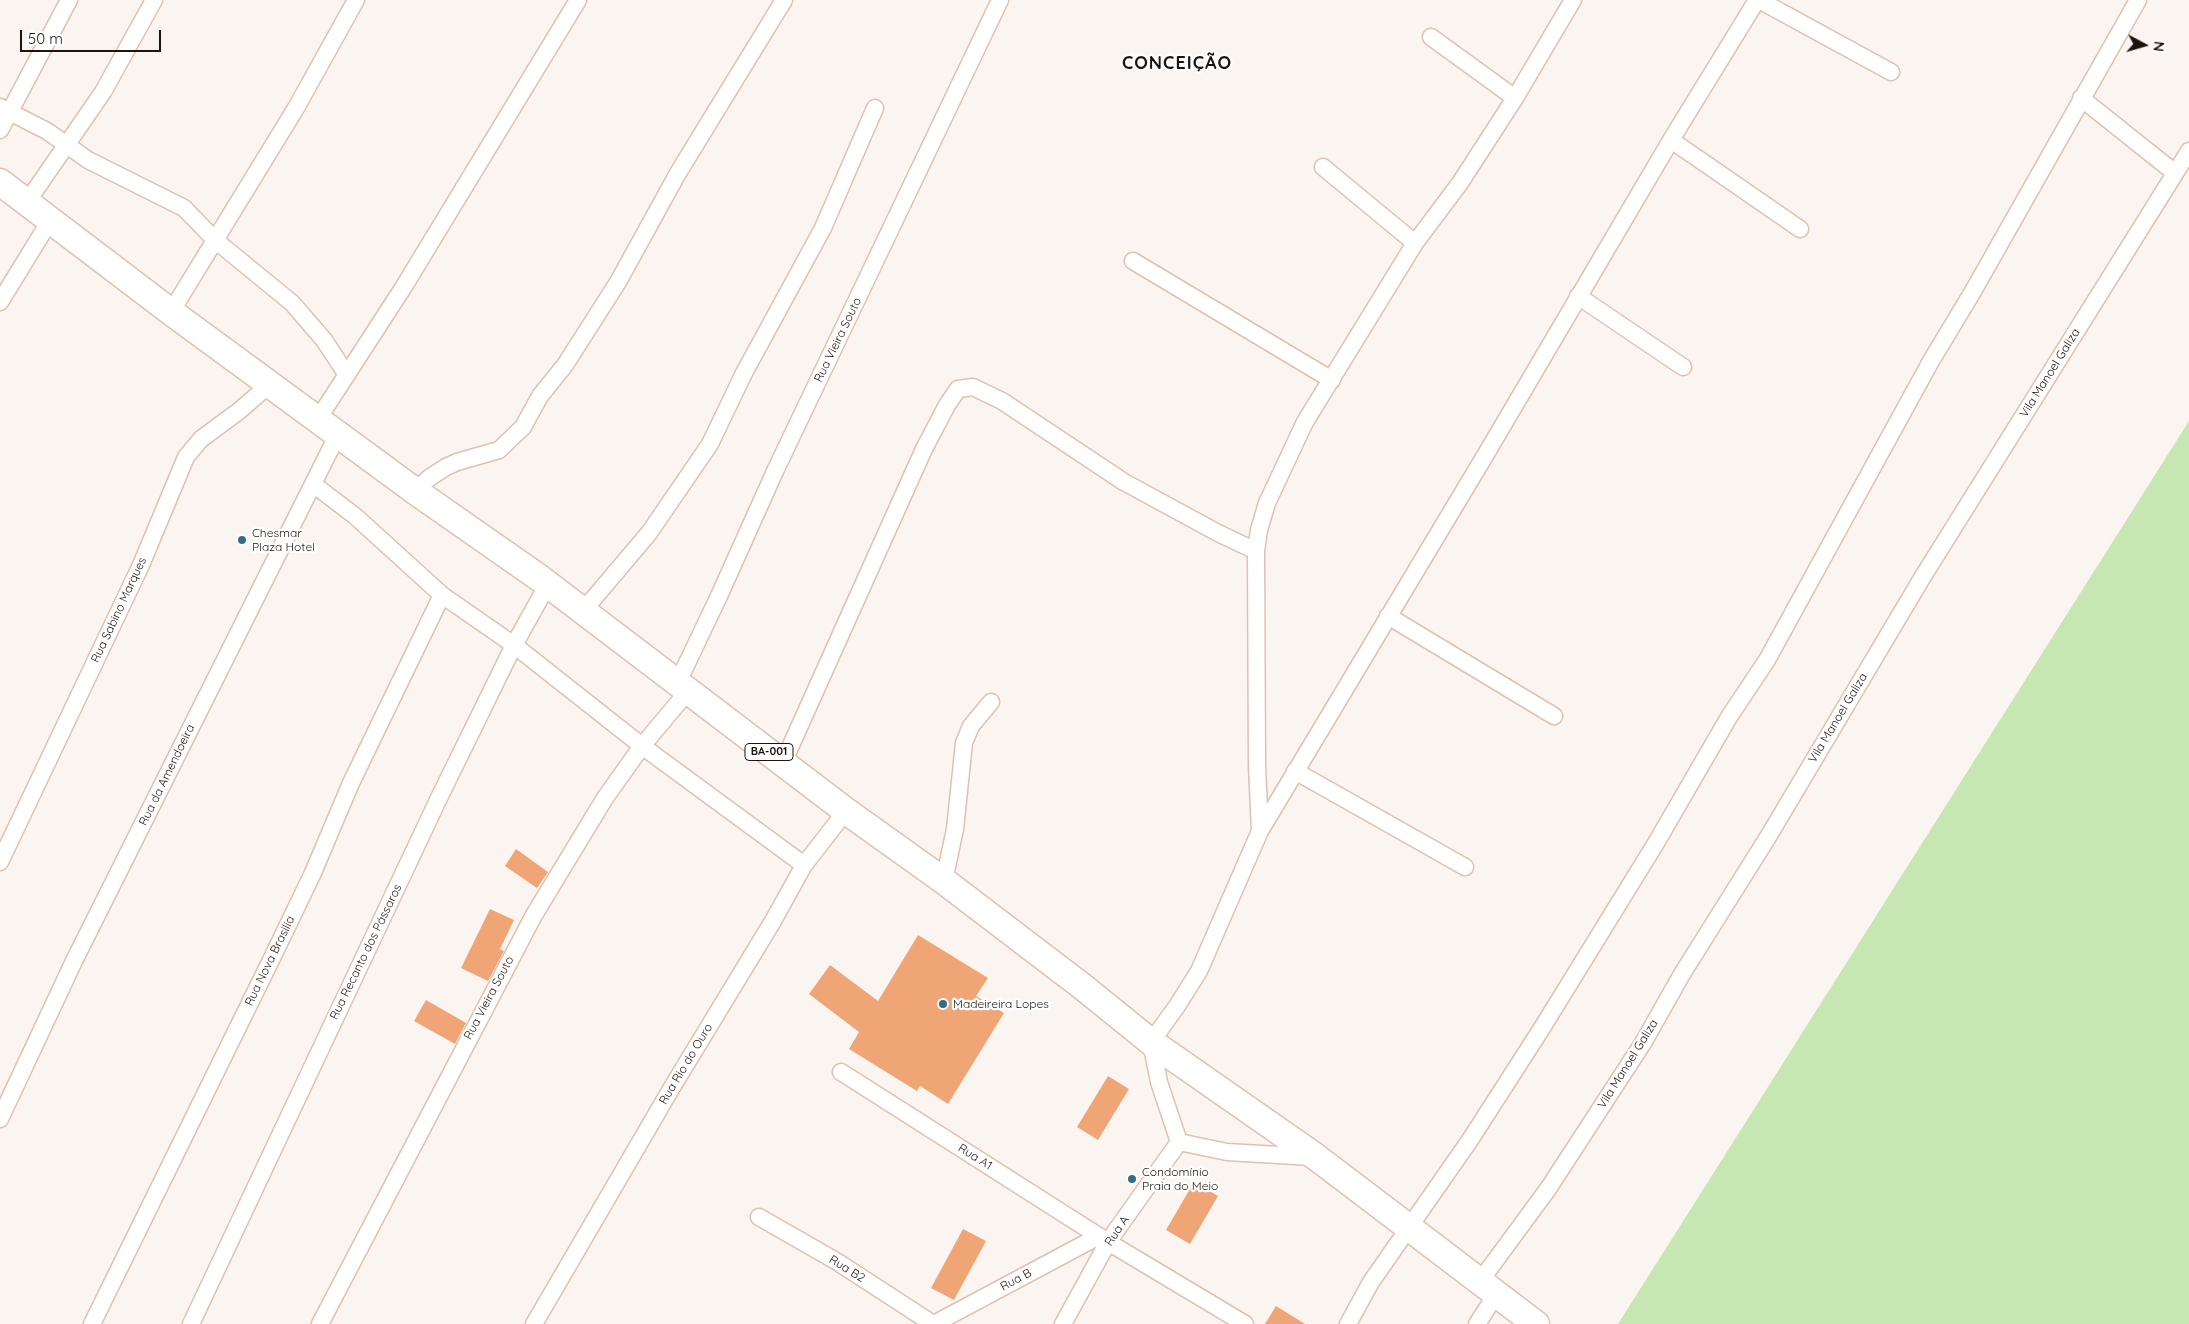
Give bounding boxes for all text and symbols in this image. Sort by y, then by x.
scale bar [22,20,164,52]
north arrow [2119,20,2169,70]
text: 50 m [28,29,63,48]
text: N [2149,40,2168,53]
district label: CONCEIÇÃO [1121,53,1233,75]
street label: Rua Vieira Souto [811,295,865,385]
street label: Vila Manoel Galiza [2017,326,2083,420]
place label: Chesmar Plaza Hotel [252,526,315,554]
marker: Chesmar Plaza Hotel [236,534,248,546]
street label: Rua Sabino Marques [88,555,150,665]
street label: Vila Manoel Galiza [1806,670,1870,766]
street label: Rua da Amendoeira [136,722,198,828]
road number: BA-001 [745,744,793,760]
street label: Rua Recanto dos Pássaros [327,882,405,1022]
street label: Rua Nova Brasilia [242,914,298,1008]
street label: Rua Vieira Souto [461,954,517,1042]
place label: Madeireira Lopes [953,997,1049,1011]
marker: Madeireira Lopes [937,998,949,1010]
street label: Vila Manoel Galiza [1595,1017,1661,1111]
street label: Rua Rio do Ouro [656,1021,716,1107]
street label: Rua A1 [955,1141,995,1173]
place label: Condomínio Praia do Meio [1142,1165,1218,1193]
marker: Condomínio Praia do Meio [1126,1173,1138,1185]
street label: Rua A [1102,1213,1132,1249]
street label: Rua B2 [826,1252,868,1286]
street label: Rua B [998,1266,1034,1294]

